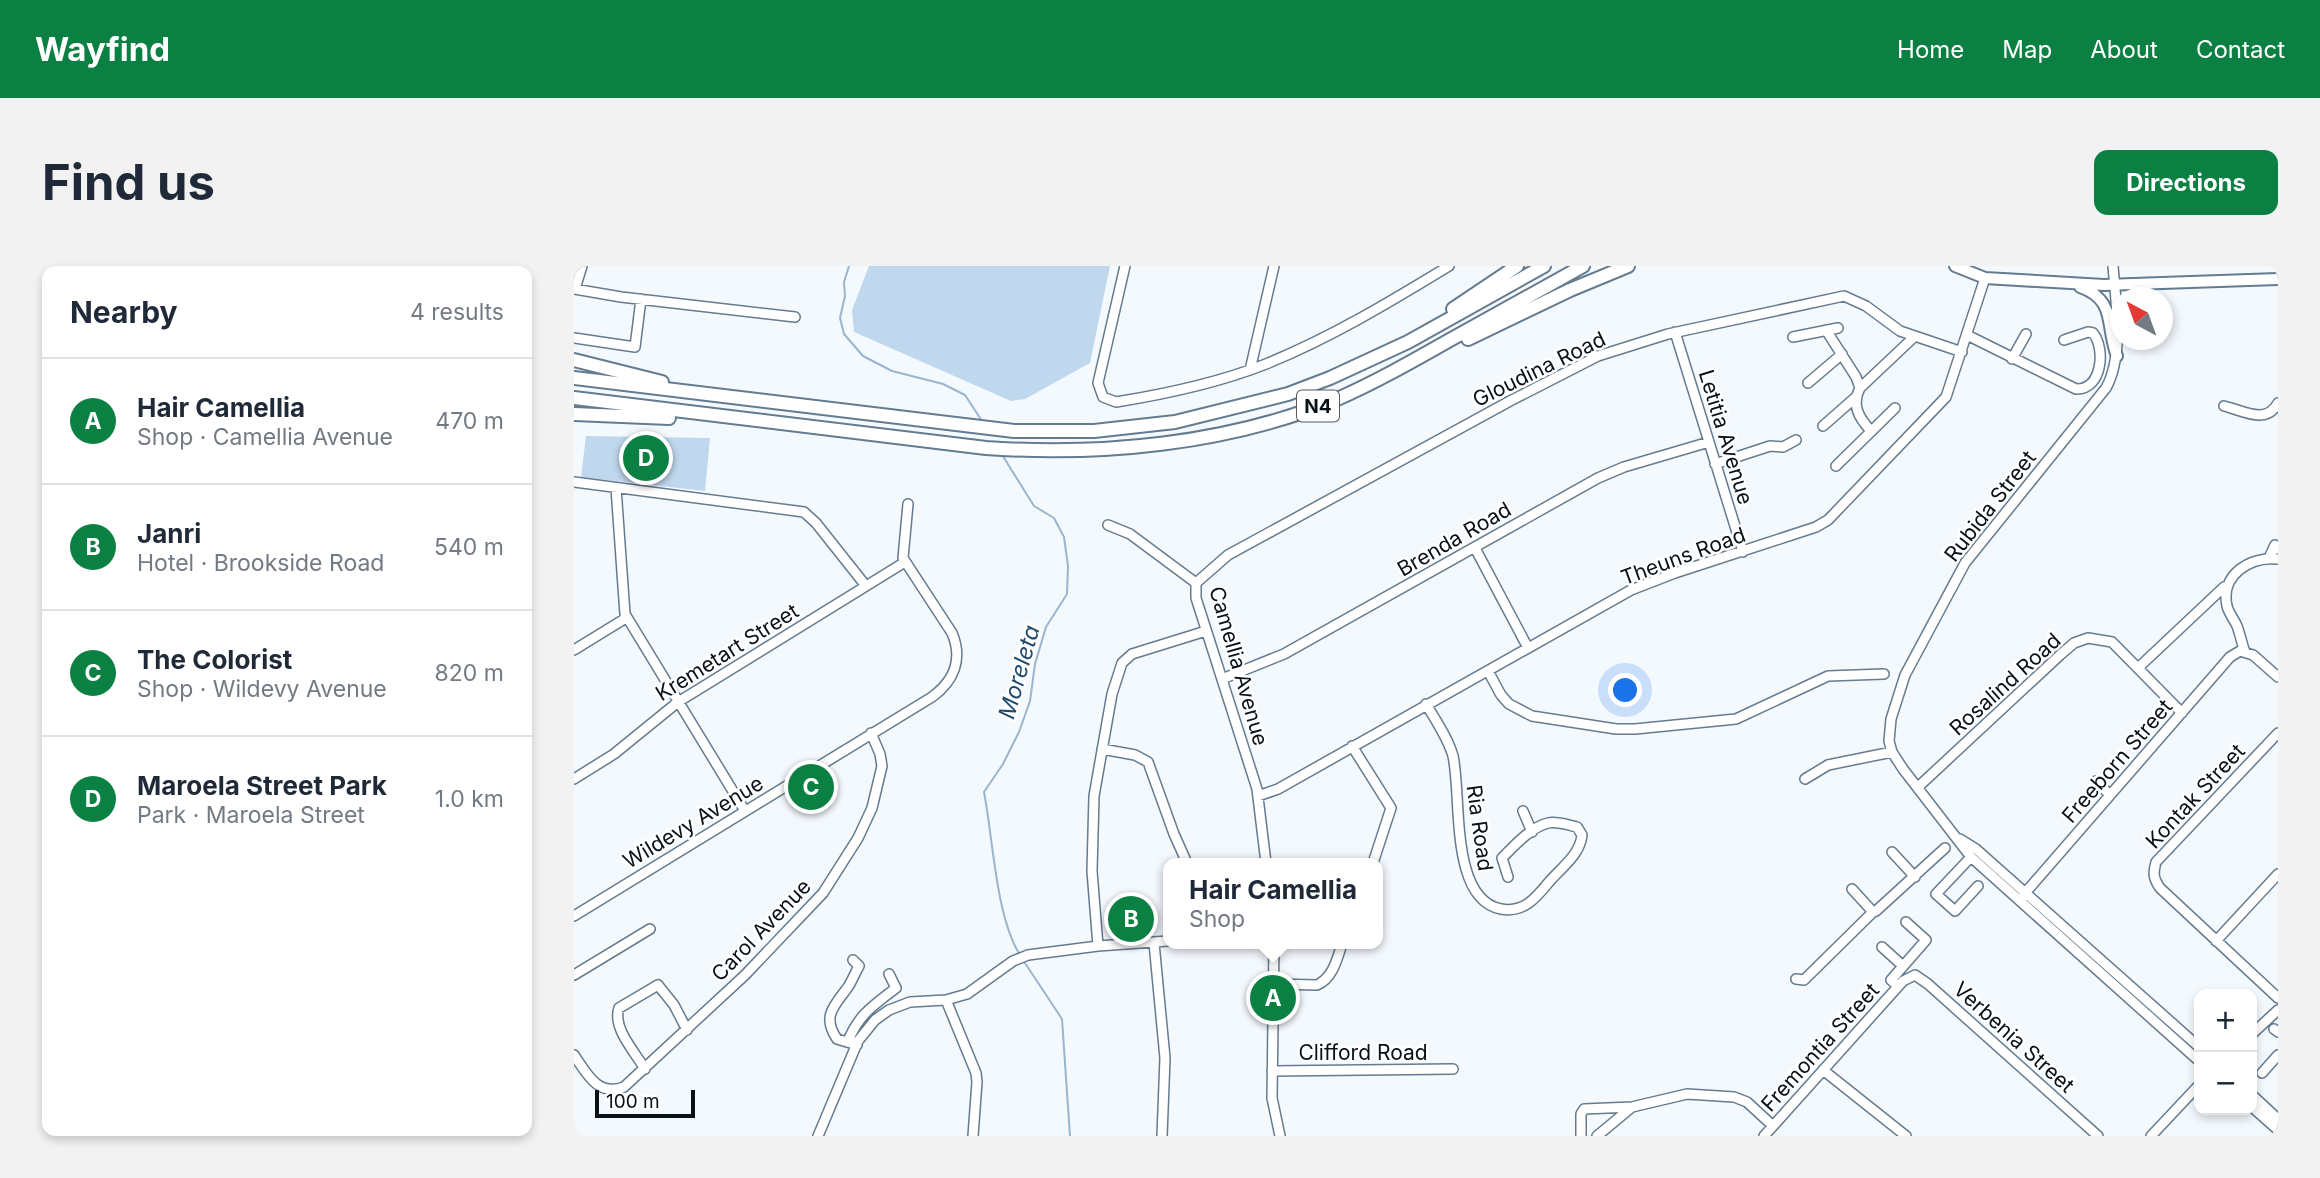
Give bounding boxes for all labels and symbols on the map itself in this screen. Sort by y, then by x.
north arrow [2110,287,2173,350]
street label: Gloudina Road [1469,326,1609,412]
street label: Letitia Avenue [1694,367,1758,507]
road number: N4 [1297,390,1339,422]
pin: D [623,432,669,484]
street label: Rubida Street [1939,446,2041,566]
street label: Brenda Road [1393,496,1515,582]
street label: Theuns Road [1617,522,1749,590]
street label: Camellia Avenue [1204,583,1274,749]
street label: Kremetart Street [651,598,803,706]
water label: Moreleta [992,622,1046,722]
street label: Rosalind Road [1944,628,2066,740]
your location [1608,673,1642,707]
street label: Freeborn Street [2057,694,2177,828]
street label: Kontak Street [2140,738,2250,853]
pin: C [788,761,834,813]
street label: Wildevy Avenue [618,770,768,874]
street label: Ria Road [1462,783,1498,873]
street label: Carol Avenue [706,874,816,986]
pin: B [1108,893,1154,945]
pin: A [1250,972,1296,1024]
street label: Verbenia Street [1949,976,2079,1098]
street label: Fremontia Street [1756,978,1884,1116]
street label: Clifford Road [1298,1040,1428,1065]
scale bar [595,1087,695,1119]

